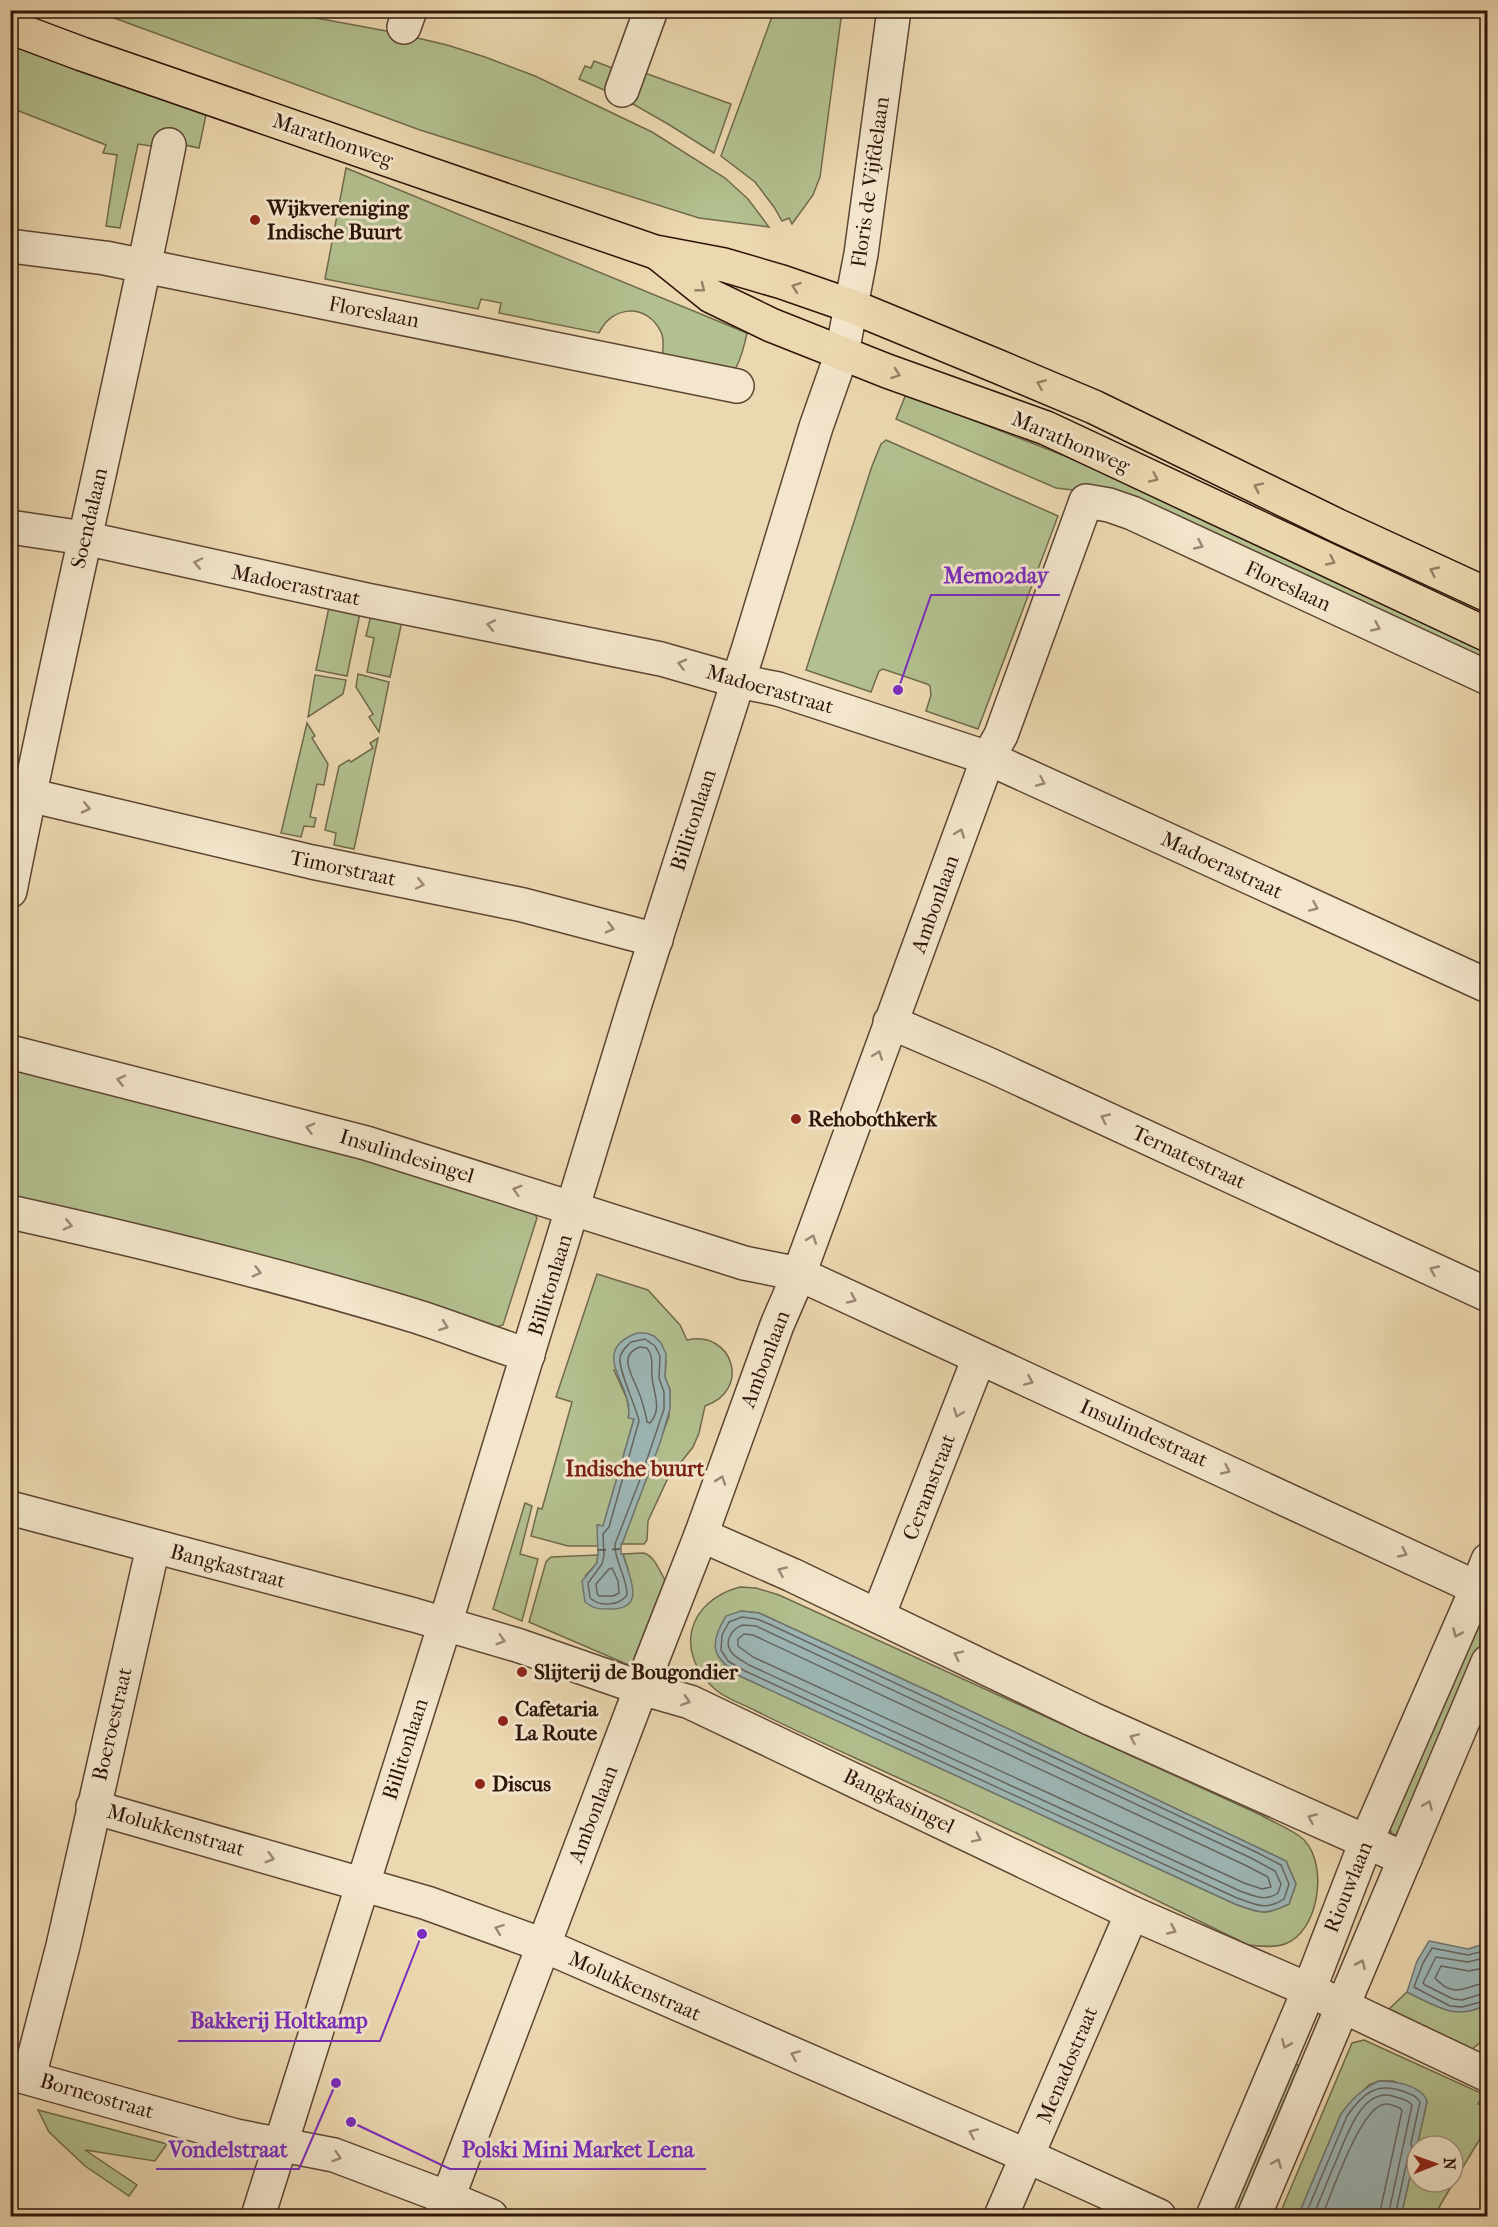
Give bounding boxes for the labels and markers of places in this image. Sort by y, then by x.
place label: Wijkvereniging Indische Buurt [266,196,409,244]
marker: Wijkvereniging Indische Buurt [248,213,262,227]
callout: Memo2day [931,555,1060,595]
place label: Rehobothkerk [808,1107,938,1131]
marker: Rehobothkerk [789,1112,803,1126]
place label: Slijterij de Bougondier [534,1660,739,1684]
marker: Slijterij de Bougondier [515,1665,529,1679]
place label: Cafetaria La Route [515,1697,599,1745]
marker: Cafetaria La Route [496,1714,510,1728]
place label: Discus [492,1772,551,1796]
marker: Discus [473,1777,487,1791]
callout: Bakkerij Holtkamp [178,2001,380,2041]
callout: Vondelstraat [156,2129,299,2169]
callout: Polski Mini Market Lena [450,2129,706,2169]

